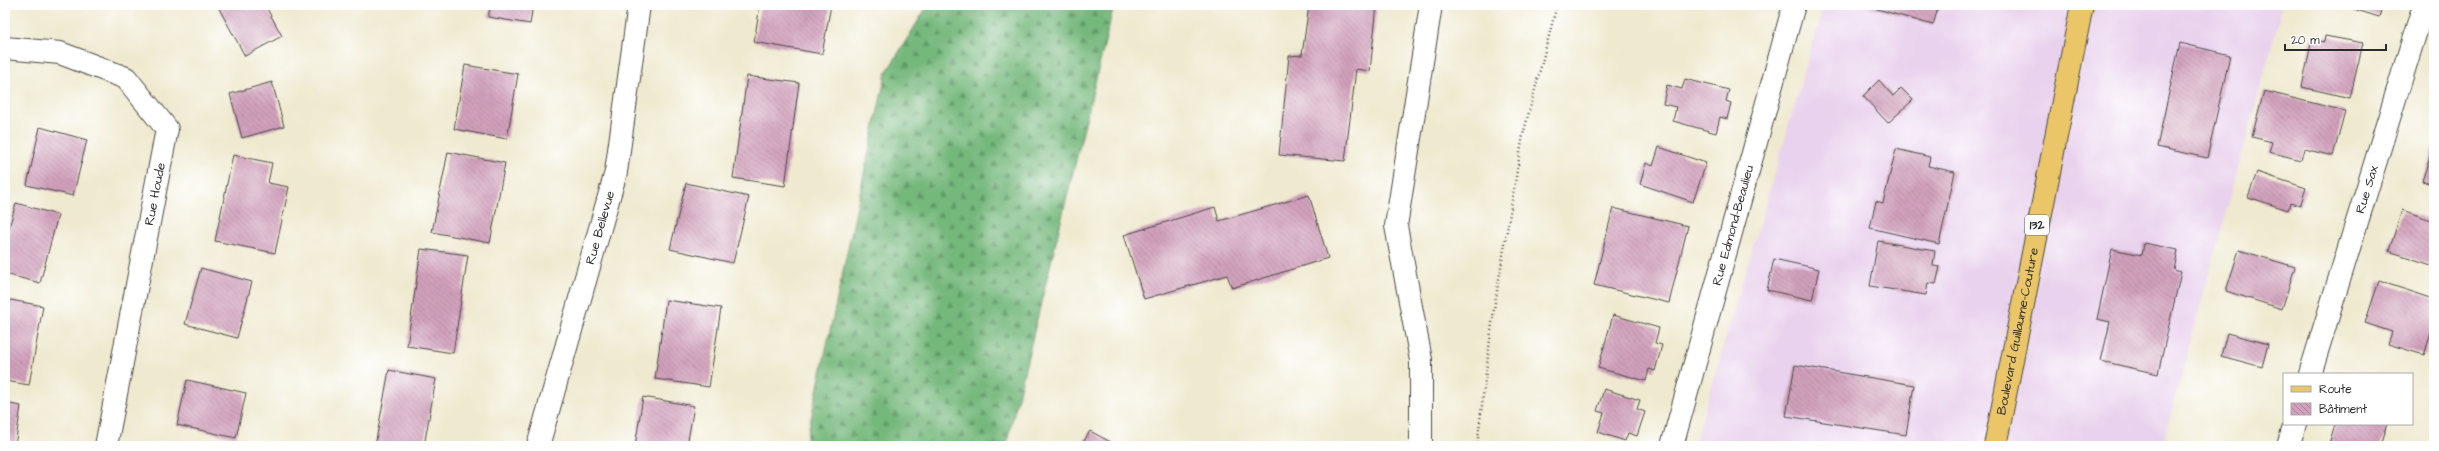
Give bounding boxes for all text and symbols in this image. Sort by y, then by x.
scale bar [2285,26,2386,52]
text: 20 m [2291,32,2320,49]
street label: Rue Houde [140,161,170,227]
street label: Rue Edmond-Beaulieu [1708,163,1758,288]
street label: Rue Sax [2351,163,2383,216]
street label: Rue Bellevue [581,189,619,267]
road number: 132 [2025,215,2049,235]
street label: Boulevard Guillaume-Couture [1992,246,2043,416]
legend [2283,373,2413,425]
text: Route [2319,381,2352,398]
text: Bâtiment [2319,401,2367,418]

